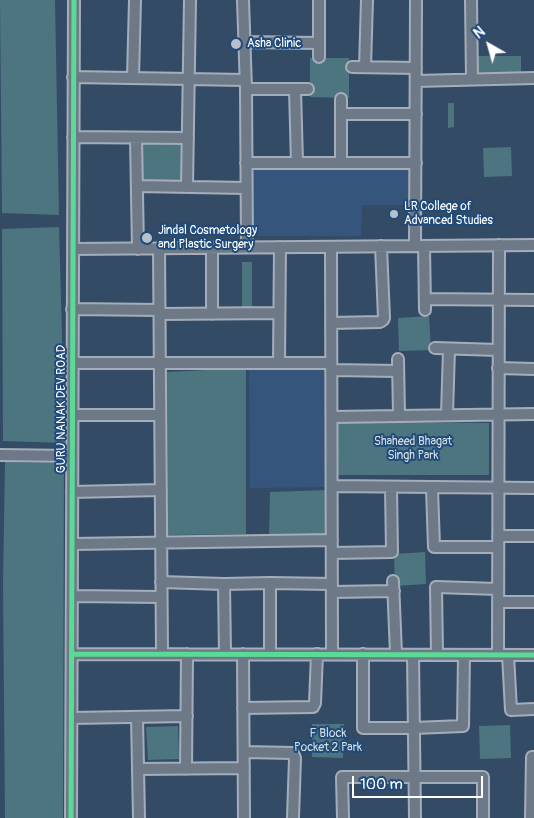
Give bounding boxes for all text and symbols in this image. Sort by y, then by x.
north arrow [464,20,514,70]
text: N [470,23,488,42]
marker: Asha Clinic [229,37,243,51]
place label: Asha Clinic [247,37,301,51]
place label: LR College of Advanced Studies [404,200,493,228]
marker: LR College of Advanced Studies [388,208,400,220]
place label: Jindal Cosmetology and Plastic Surgery [158,224,257,252]
marker: Jindal Cosmetology and Plastic Surgery [140,231,154,245]
street label: GURU NANAK DEV ROAD [55,345,69,473]
park label: Shaheed Bhagat Singh Park [374,435,452,463]
park label: F Block Pocket 2 Park [294,727,362,755]
scale bar [354,766,485,798]
text: 100 m [360,775,403,794]

